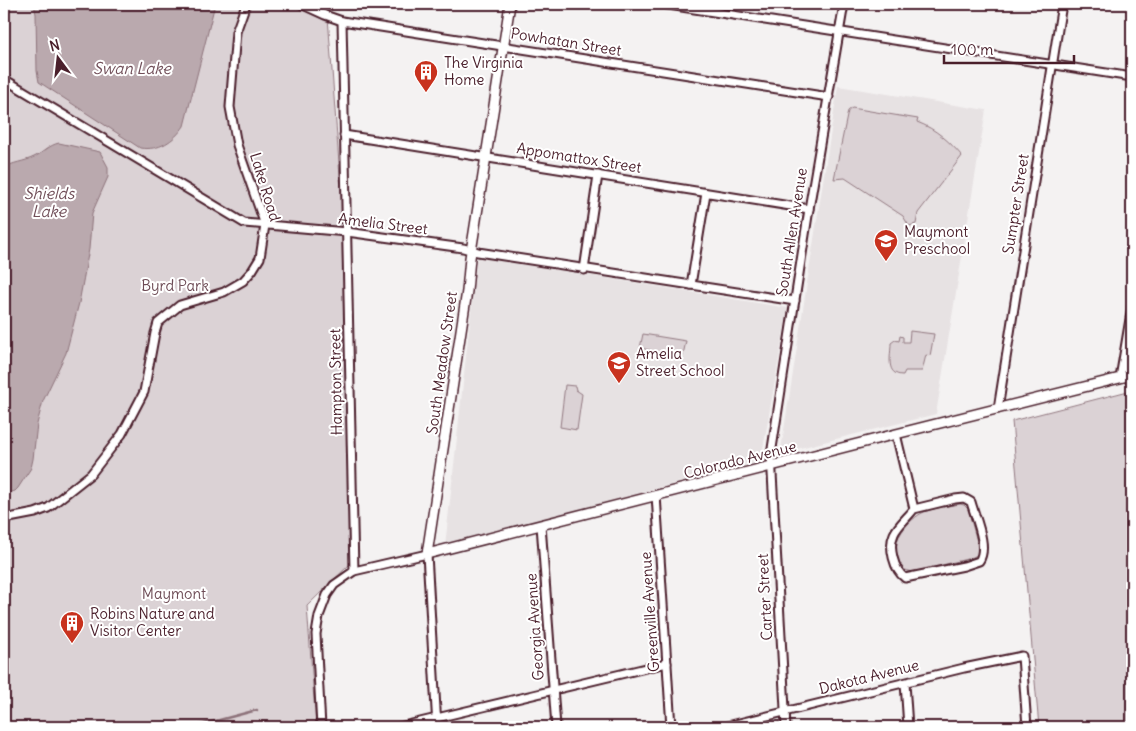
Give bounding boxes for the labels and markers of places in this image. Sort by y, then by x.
place label: The Virginia Home [444,53,524,89]
building icon: The Virginia Home [413,59,439,93]
place label: Maymont Preschool [904,222,970,258]
school or university icon: Maymont Preschool [873,228,899,262]
place label: Amelia Street School [636,344,724,380]
school or university icon: Amelia Street School [606,350,632,384]
place label: Robins Nature and Visitor Center [90,604,215,640]
building icon: Robins Nature and Visitor Center [59,610,85,644]

